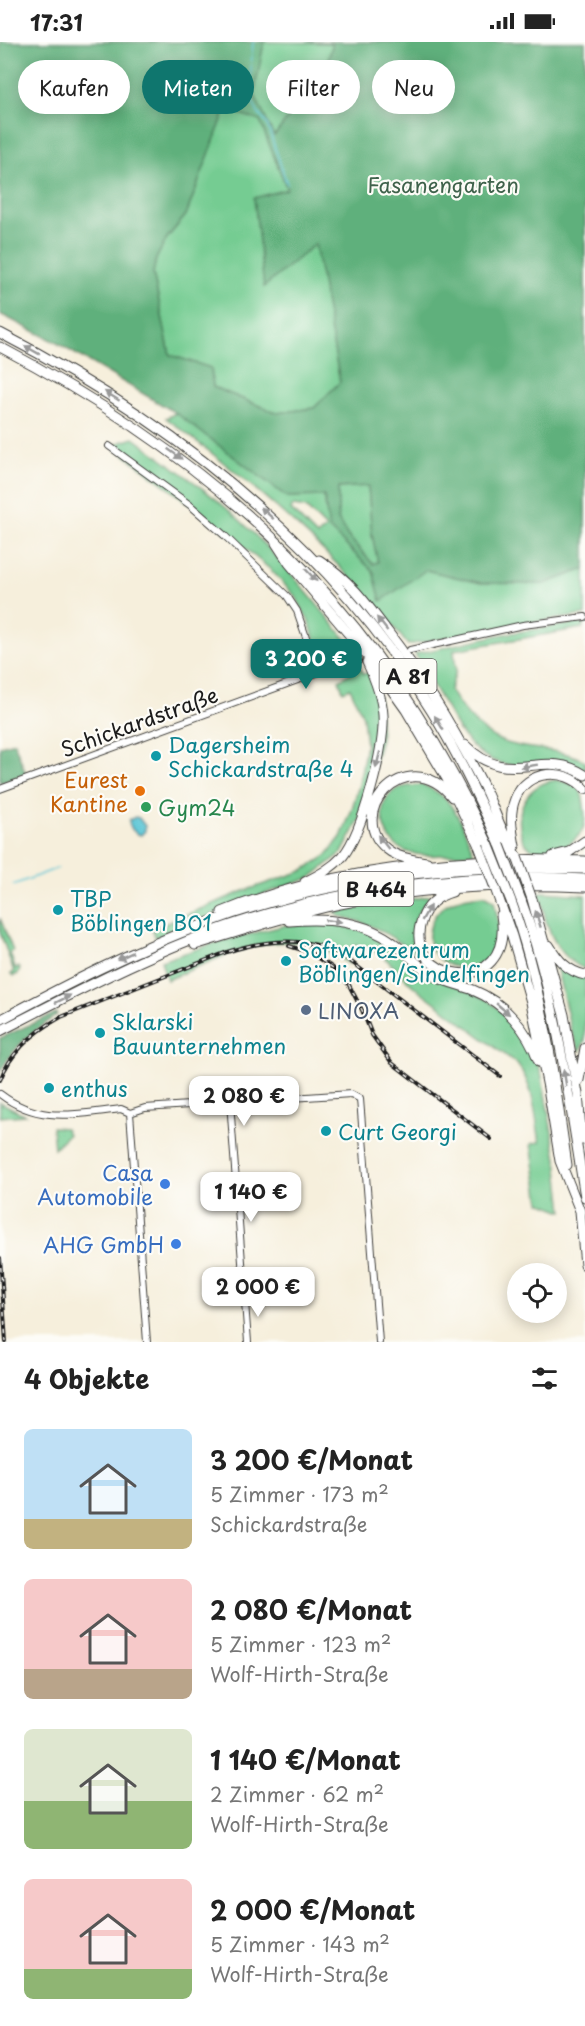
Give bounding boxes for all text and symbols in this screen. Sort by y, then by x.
text: 17:31 [30,5,83,38]
chip: Kaufen [18,60,130,114]
chip: Mieten [142,60,254,114]
chip: Filter [266,60,360,114]
chip: Neu [372,60,455,114]
park label: Fasanengarten [367,168,519,200]
one-way arrow [24,345,41,355]
one-way arrow [104,391,120,402]
one-way arrow [166,448,182,460]
one-way arrow [260,507,274,521]
one-way arrow [304,567,318,582]
one-way arrow [377,616,389,631]
pin: 3 200 € [251,639,361,690]
text: 3 200 € [265,643,347,673]
road number: A 81 [380,659,436,693]
street label: Schickardstraße [56,678,222,764]
one-way arrow [434,714,444,731]
place label: Dagersheim Schickardstraße 4 [168,728,354,784]
marker: Dagersheim Schickardstraße 4 [149,749,163,763]
one-way arrow [372,750,382,769]
one-way arrow [520,762,539,771]
place label: Eurest Kantine [50,763,128,819]
marker: Eurest Kantine [133,784,147,798]
place label: Gym24 [158,791,236,823]
marker: Gym24 [139,800,153,814]
one-way arrow [376,834,389,850]
road number: B 464 [338,872,413,906]
place label: TBP Böblingen B01 [70,882,212,938]
marker: TBP Böblingen B01 [51,903,65,917]
one-way arrow [421,904,431,921]
one-way arrow [533,910,542,928]
one-way arrow [324,916,343,926]
place label: Softwarezentrum Böblingen/Sindelfingen [298,933,530,989]
one-way arrow [117,952,134,961]
marker: Softwarezentrum Böblingen/Sindelfingen [279,954,293,968]
one-way arrow [55,994,72,1004]
place label: LINOXA [318,994,399,1026]
one-way arrow [496,1002,511,1015]
marker: LINOXA [299,1003,313,1017]
place label: Sklarski Bauunternehmen [112,1005,286,1061]
marker: Sklarski Bauunternehmen [93,1026,107,1040]
one-way arrow [561,1068,570,1087]
place label: enthus [61,1072,128,1104]
pin: 2 080 € [189,1076,299,1127]
text: 2 080 € [203,1080,285,1110]
marker: enthus [42,1081,56,1095]
place label: Curt Georgi [338,1115,457,1147]
marker: Curt Georgi [319,1124,333,1138]
place label: Casa Automobile [37,1156,154,1212]
pin: 1 140 € [196,1172,306,1223]
text: 1 140 € [214,1176,288,1206]
marker: Casa Automobile [158,1177,172,1191]
place label: AHG GmbH [43,1228,164,1260]
marker: AHG GmbH [169,1237,183,1251]
map controls [507,1263,567,1323]
button: locate [507,1263,567,1323]
pin: 2 000 € [203,1267,313,1318]
text: 2 000 € [216,1271,300,1301]
text: 4 Objekte [24,1359,149,1398]
icon: filters [528,1362,561,1395]
text: 3 200 €/Monat [210,1440,413,1479]
icon: home [72,1453,144,1525]
text: 5 Zimmer · 173 m² [210,1479,389,1509]
text: Schickardstraße [210,1509,367,1539]
text: 2 080 €/Monat [210,1590,412,1629]
icon: home [72,1603,144,1675]
text: 5 Zimmer · 123 m² [210,1629,391,1659]
text: Wolf-Hirth-Straße [210,1659,389,1689]
text: 1 140 €/Monat [210,1740,401,1779]
icon: home [72,1753,144,1825]
text: 2 Zimmer · 62 m² [210,1779,384,1809]
text: Wolf-Hirth-Straße [210,1809,389,1839]
text: 2 000 €/Monat [210,1890,415,1929]
icon: home [72,1903,144,1975]
text: 5 Zimmer · 143 m² [210,1929,390,1959]
text: Wolf-Hirth-Straße [210,1959,389,1989]

